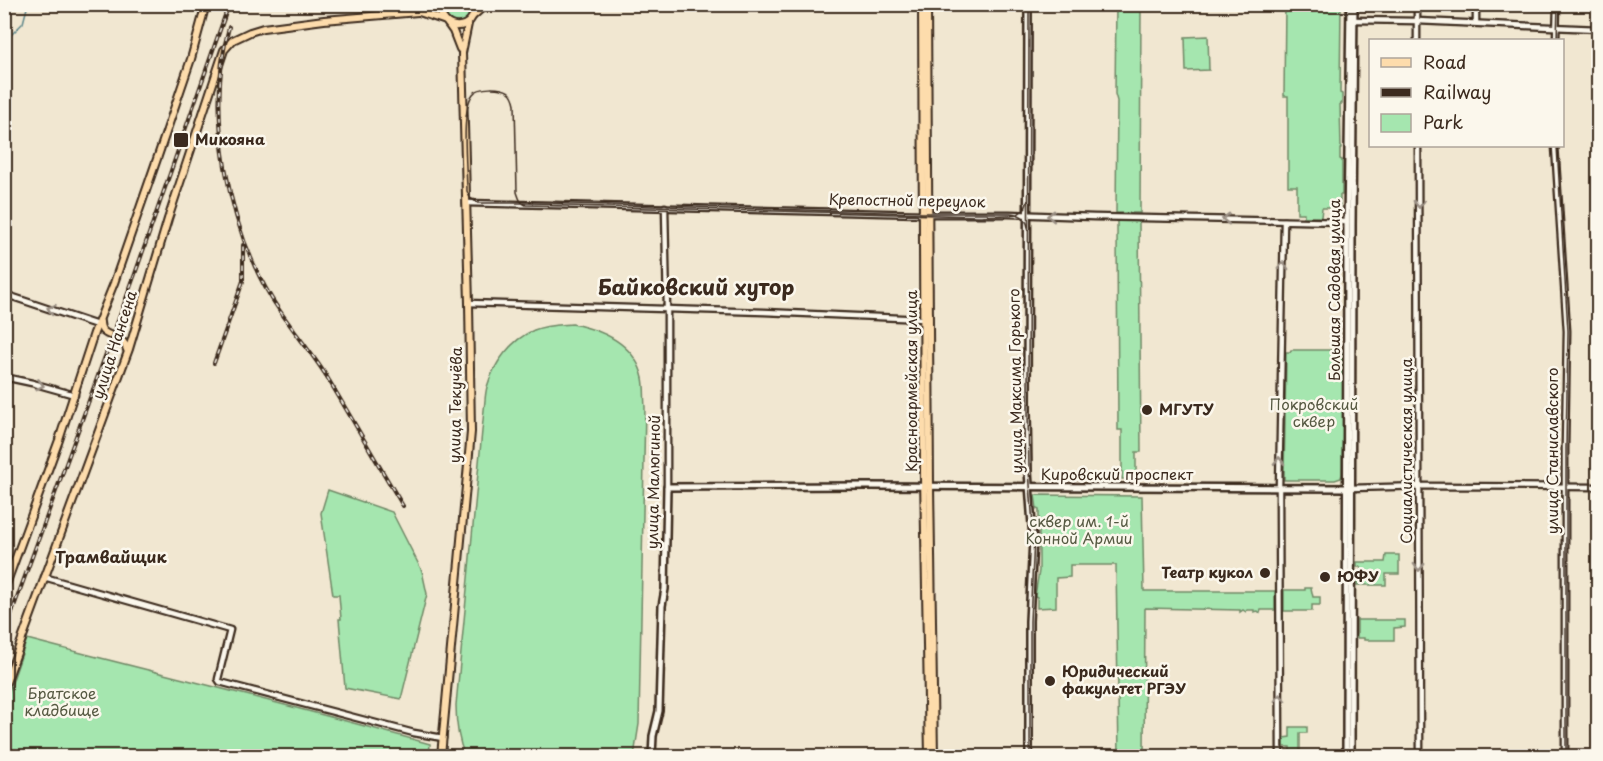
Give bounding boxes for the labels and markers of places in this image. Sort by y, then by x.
place label: Микояна [195,127,265,150]
marker: Микояна [172,131,190,149]
place label: МГУТУ [1159,397,1214,420]
marker: МГУТУ [1140,403,1154,417]
place label: Театр кукол [1161,560,1253,583]
place label: ЮФУ [1337,564,1379,587]
marker: Театр кукол [1258,566,1272,580]
marker: ЮФУ [1318,570,1332,584]
place label: Юридический факультет РГЭУ [1062,659,1186,699]
marker: Юридический факультет РГЭУ [1043,674,1057,688]

